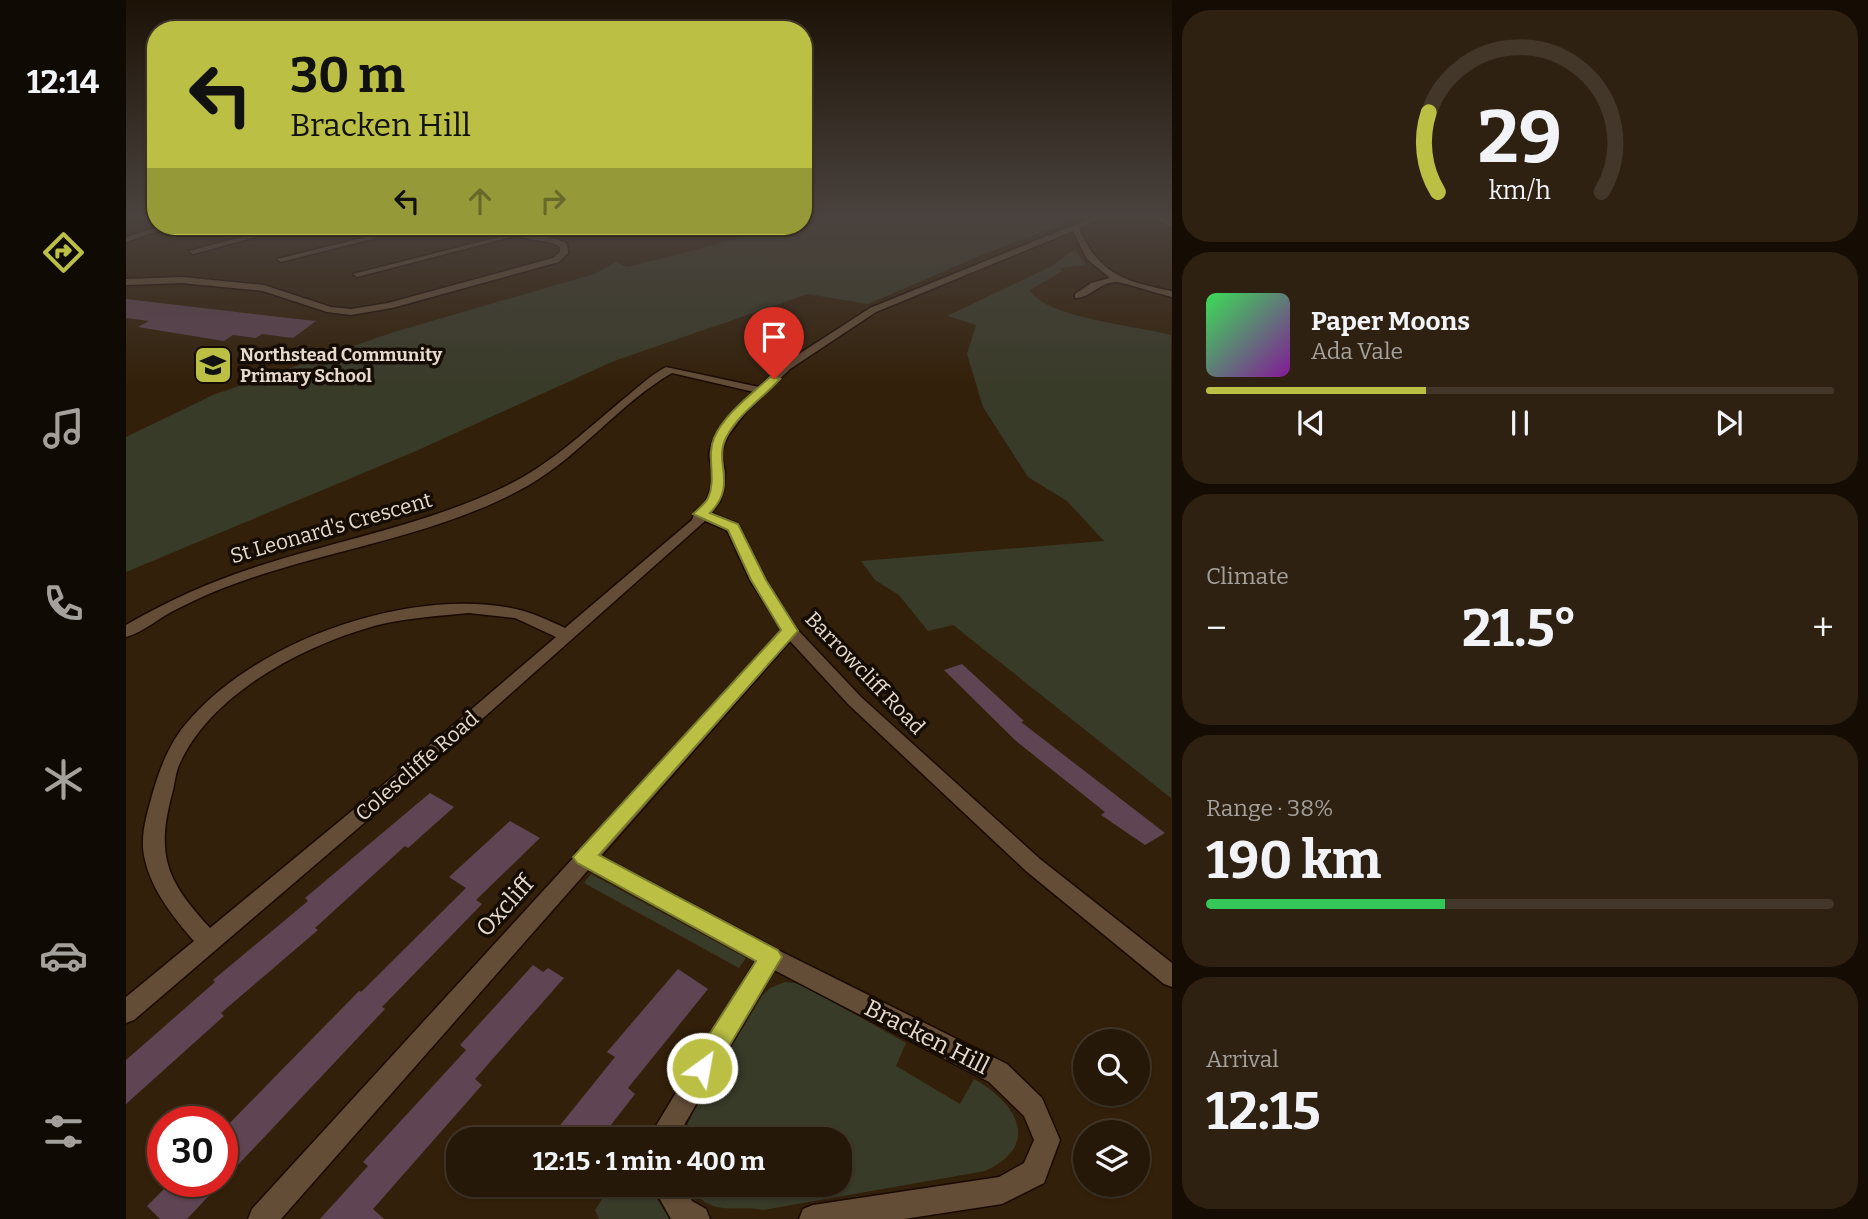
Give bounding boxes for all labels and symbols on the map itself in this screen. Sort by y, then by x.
pin [744,307,804,379]
school or university icon: Northstead Community Primary School [192,344,234,386]
place label: Northstead Community Primary School [240,344,443,387]
street label: St Leonard's Crescent [227,487,435,569]
street label: Barrowcliff Road [800,606,930,740]
street label: Colescliffe Road [350,706,484,826]
street label: Oxcliff [470,869,541,942]
street label: Bracken Hill [860,994,994,1080]
position arrow [665,1031,739,1105]
speed limit sign: 30 [147,1106,238,1197]

